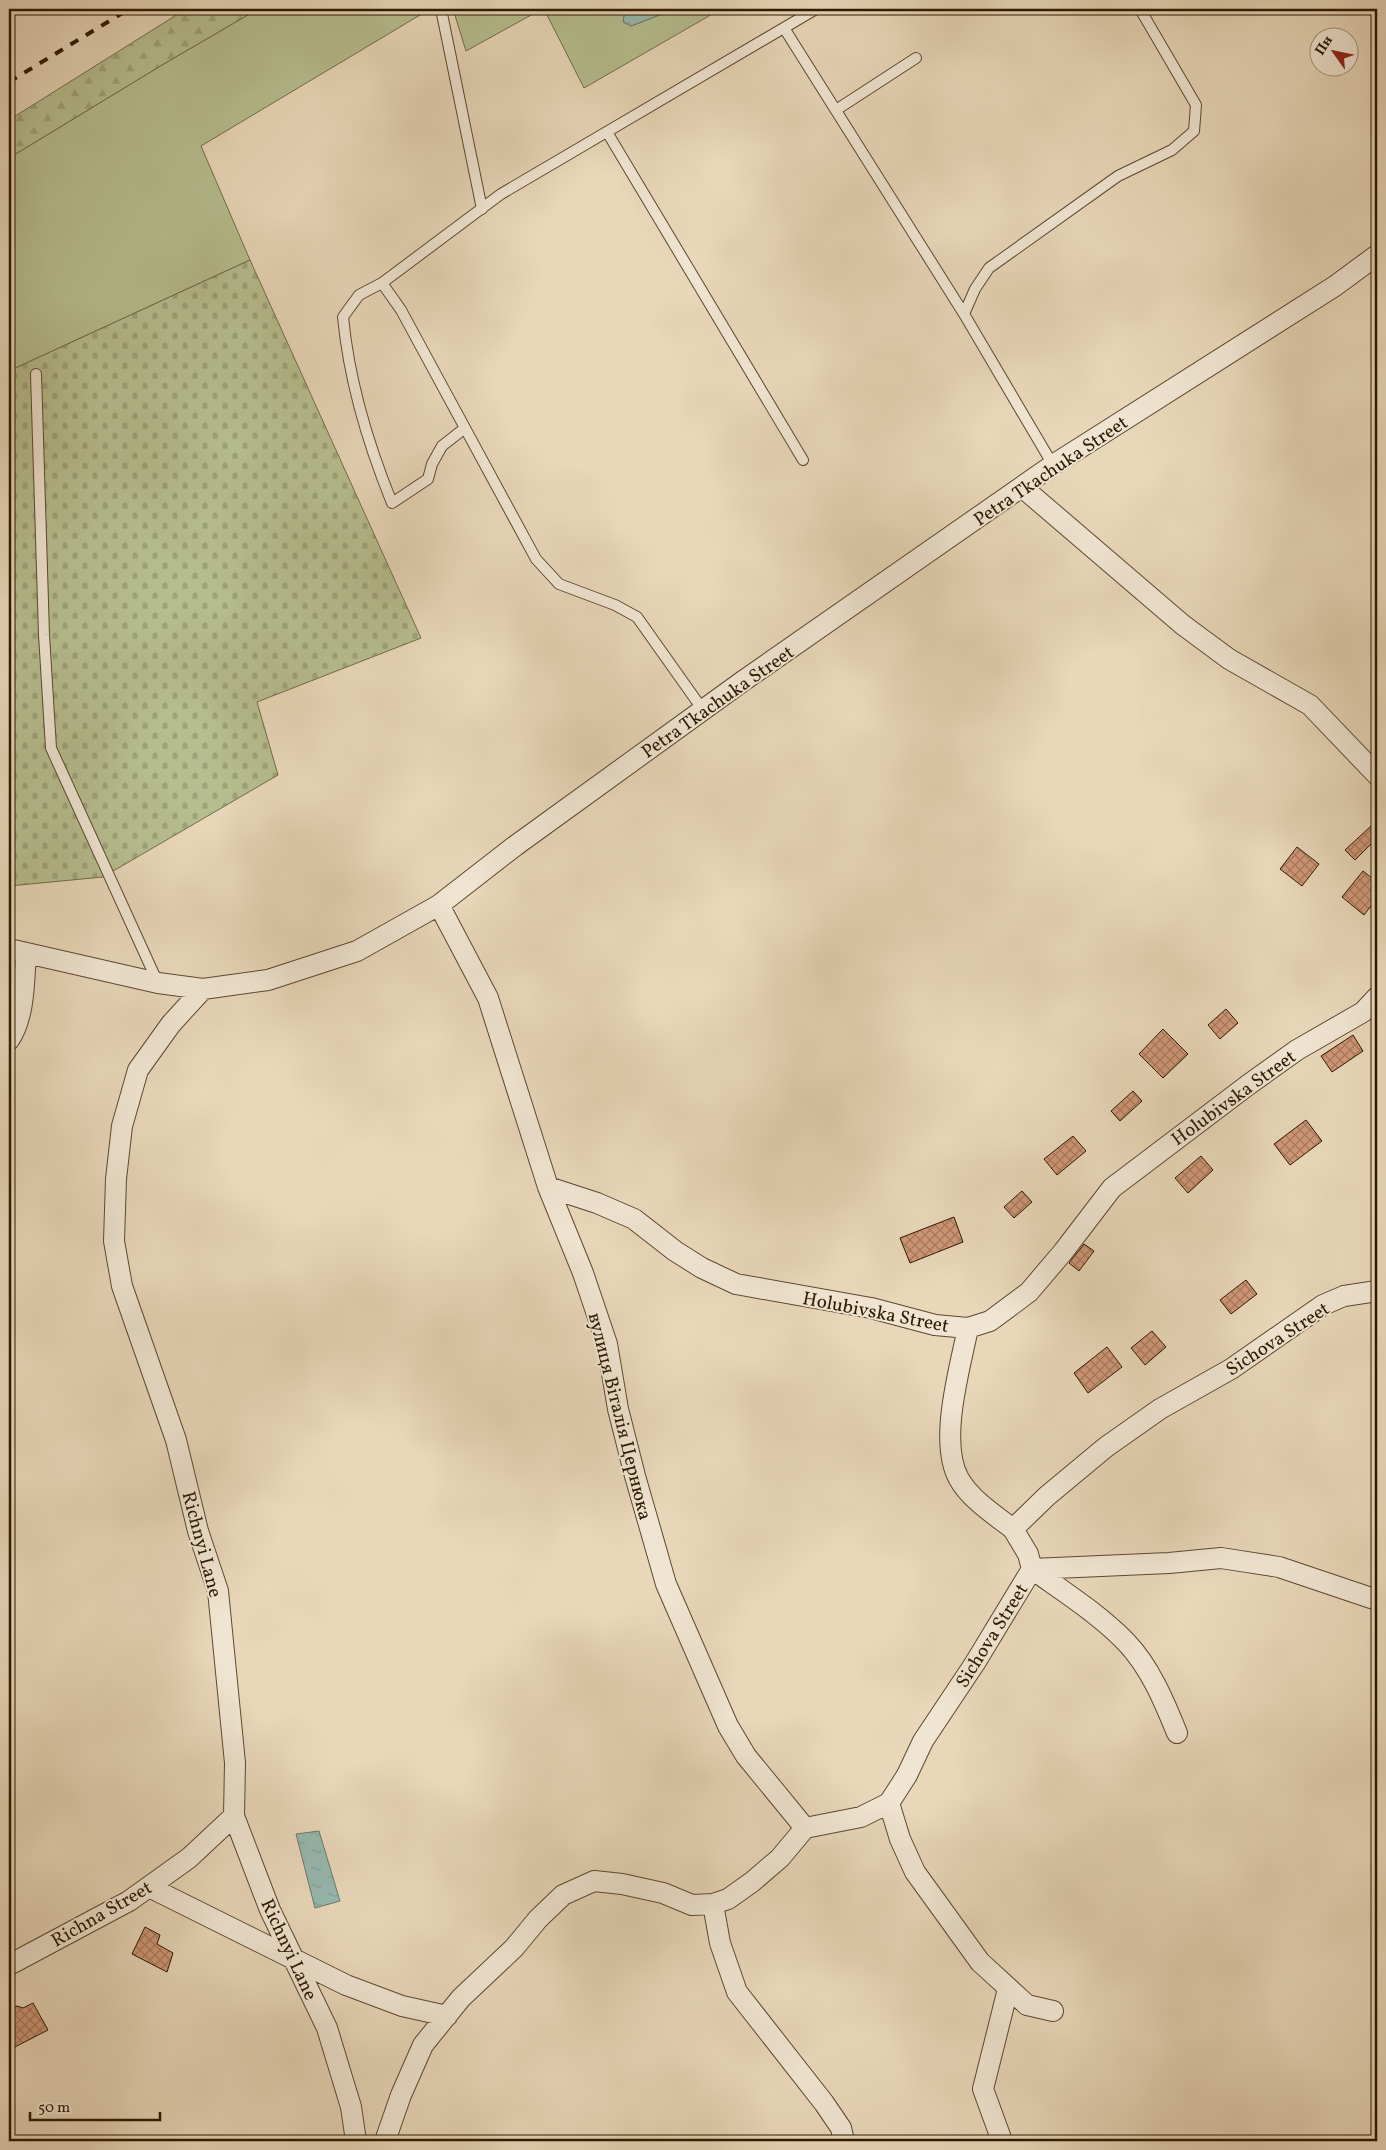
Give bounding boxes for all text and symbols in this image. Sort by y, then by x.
north arrow [1308,28,1358,78]
text: Пн [1311,32,1338,59]
street label: Petra Tkachuka Street [969,410,1134,533]
street label: Petra Tkachuka Street [637,640,800,765]
street label: Holubivska Street [1167,1044,1302,1153]
street label: Holubivska Street [800,1286,951,1340]
street label: Sichova Street [1221,1296,1335,1383]
street label: вулиця Віталія Цернюка [581,1310,657,1523]
street label: Richnyi Lane [174,1489,228,1600]
street label: Sichova Street [950,1579,1035,1693]
street label: Richna Street [47,1875,157,1954]
street label: Richnyi Lane [253,1895,323,2005]
scale bar [30,2090,160,2122]
text: 50 m [38,2098,70,2119]

